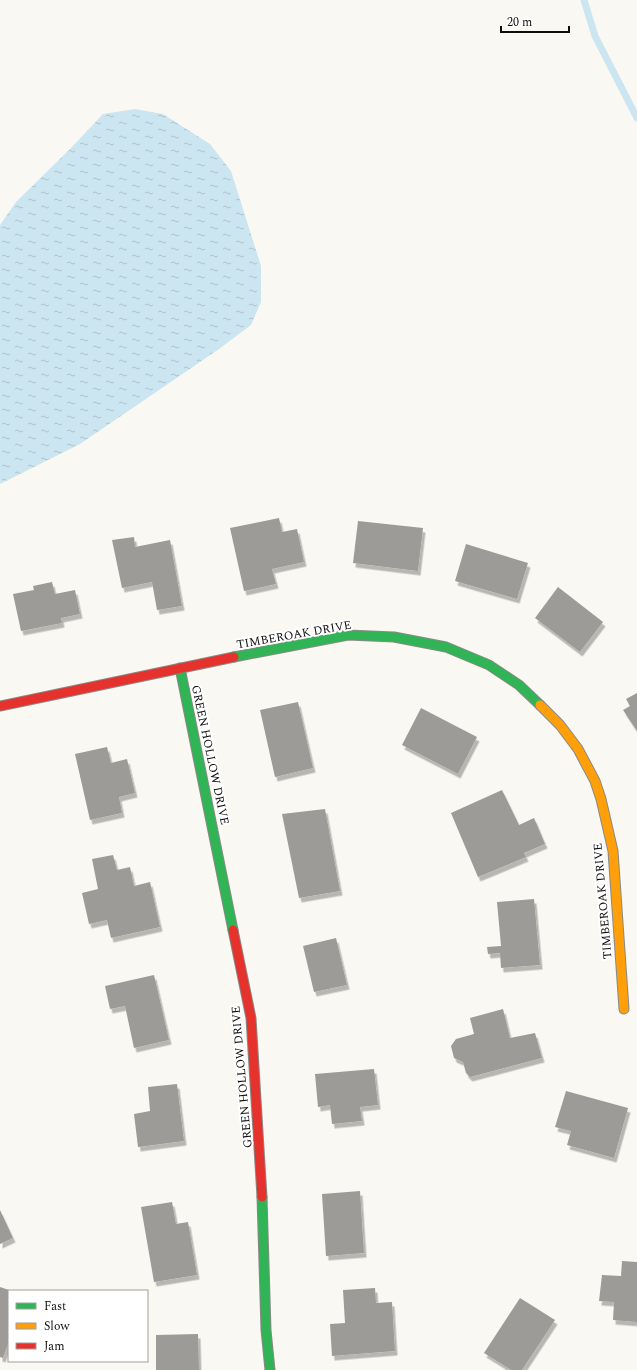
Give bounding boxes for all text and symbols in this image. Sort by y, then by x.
scale bar [501,8,569,34]
text: 20 m [507,13,532,32]
street label: TIMBEROAK DRIVE [235,616,353,654]
street label: GREEN HOLLOW DRIVE [186,683,234,827]
street label: TIMBEROAK DRIVE [588,842,618,960]
street label: GREEN HOLLOW DRIVE [226,1005,258,1149]
legend [8,1290,148,1362]
text: Fast [44,1297,66,1316]
text: Slow [44,1317,70,1336]
text: Jam [44,1337,65,1356]

